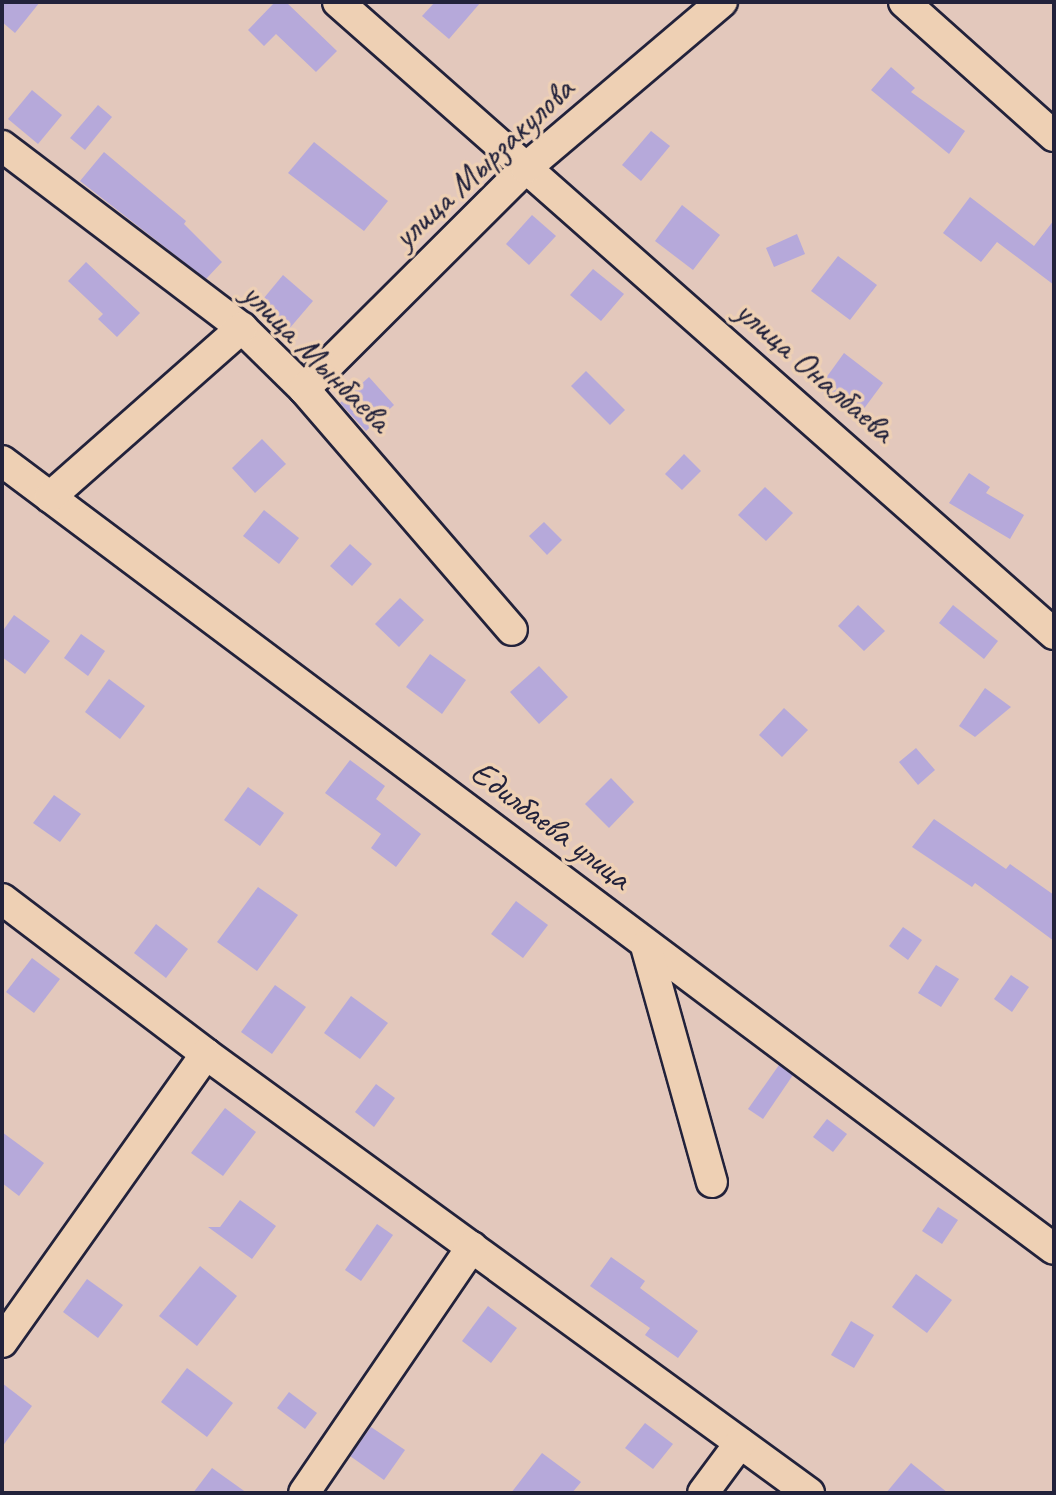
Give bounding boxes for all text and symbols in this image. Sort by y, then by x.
street label: улица Мырзакулова [384,68,582,258]
street label: улица Мынбаева [233,273,401,441]
street label: улица Оналбаева [727,291,903,451]
street label: Едилбаева улица [461,750,641,900]

